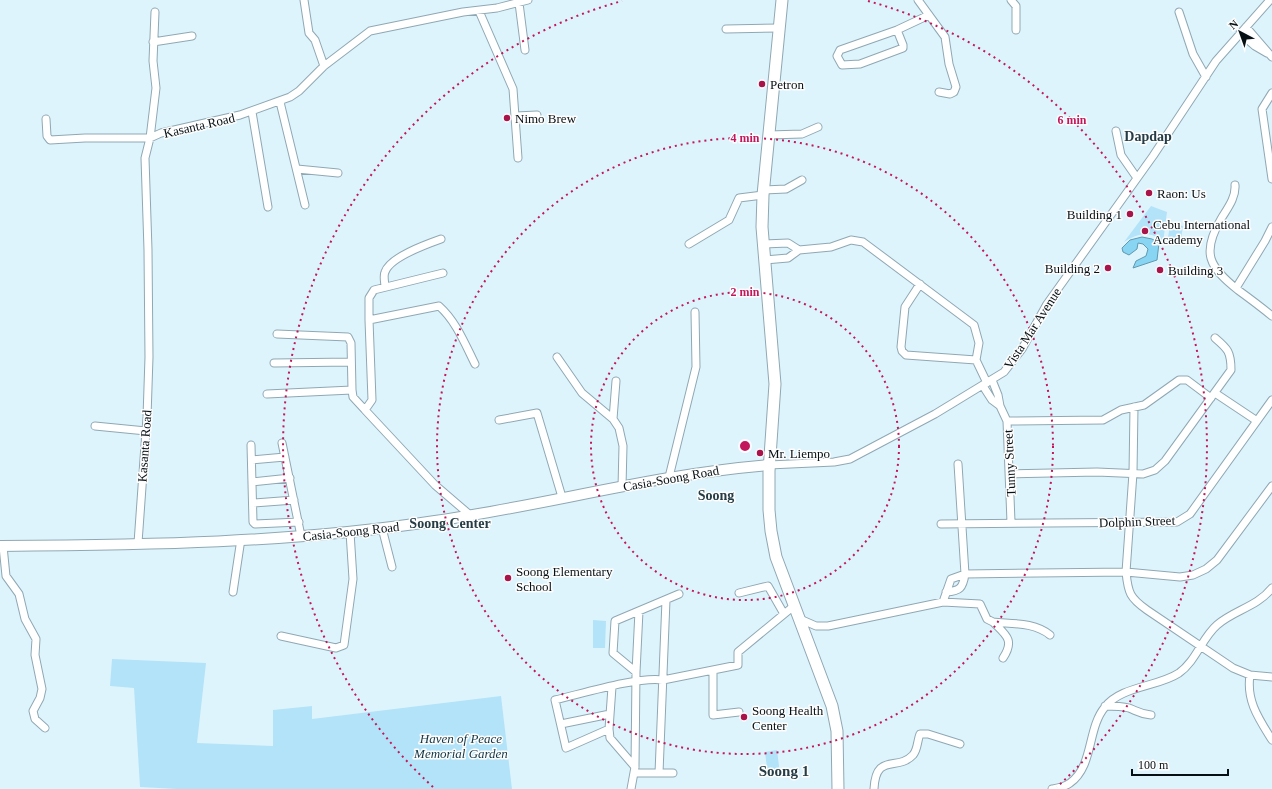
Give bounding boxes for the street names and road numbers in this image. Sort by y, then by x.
street label: Kasanta Road [162,110,237,141]
street label: Vista Mar Avenue [1001,285,1064,372]
street label: Kasanta Road [134,409,155,483]
street label: Tunny Street [1000,429,1019,497]
street label: Casia-Soong Road [622,462,720,494]
street label: Dolphin Street [1099,513,1176,530]
street label: Casia-Soong Road [302,519,401,544]

